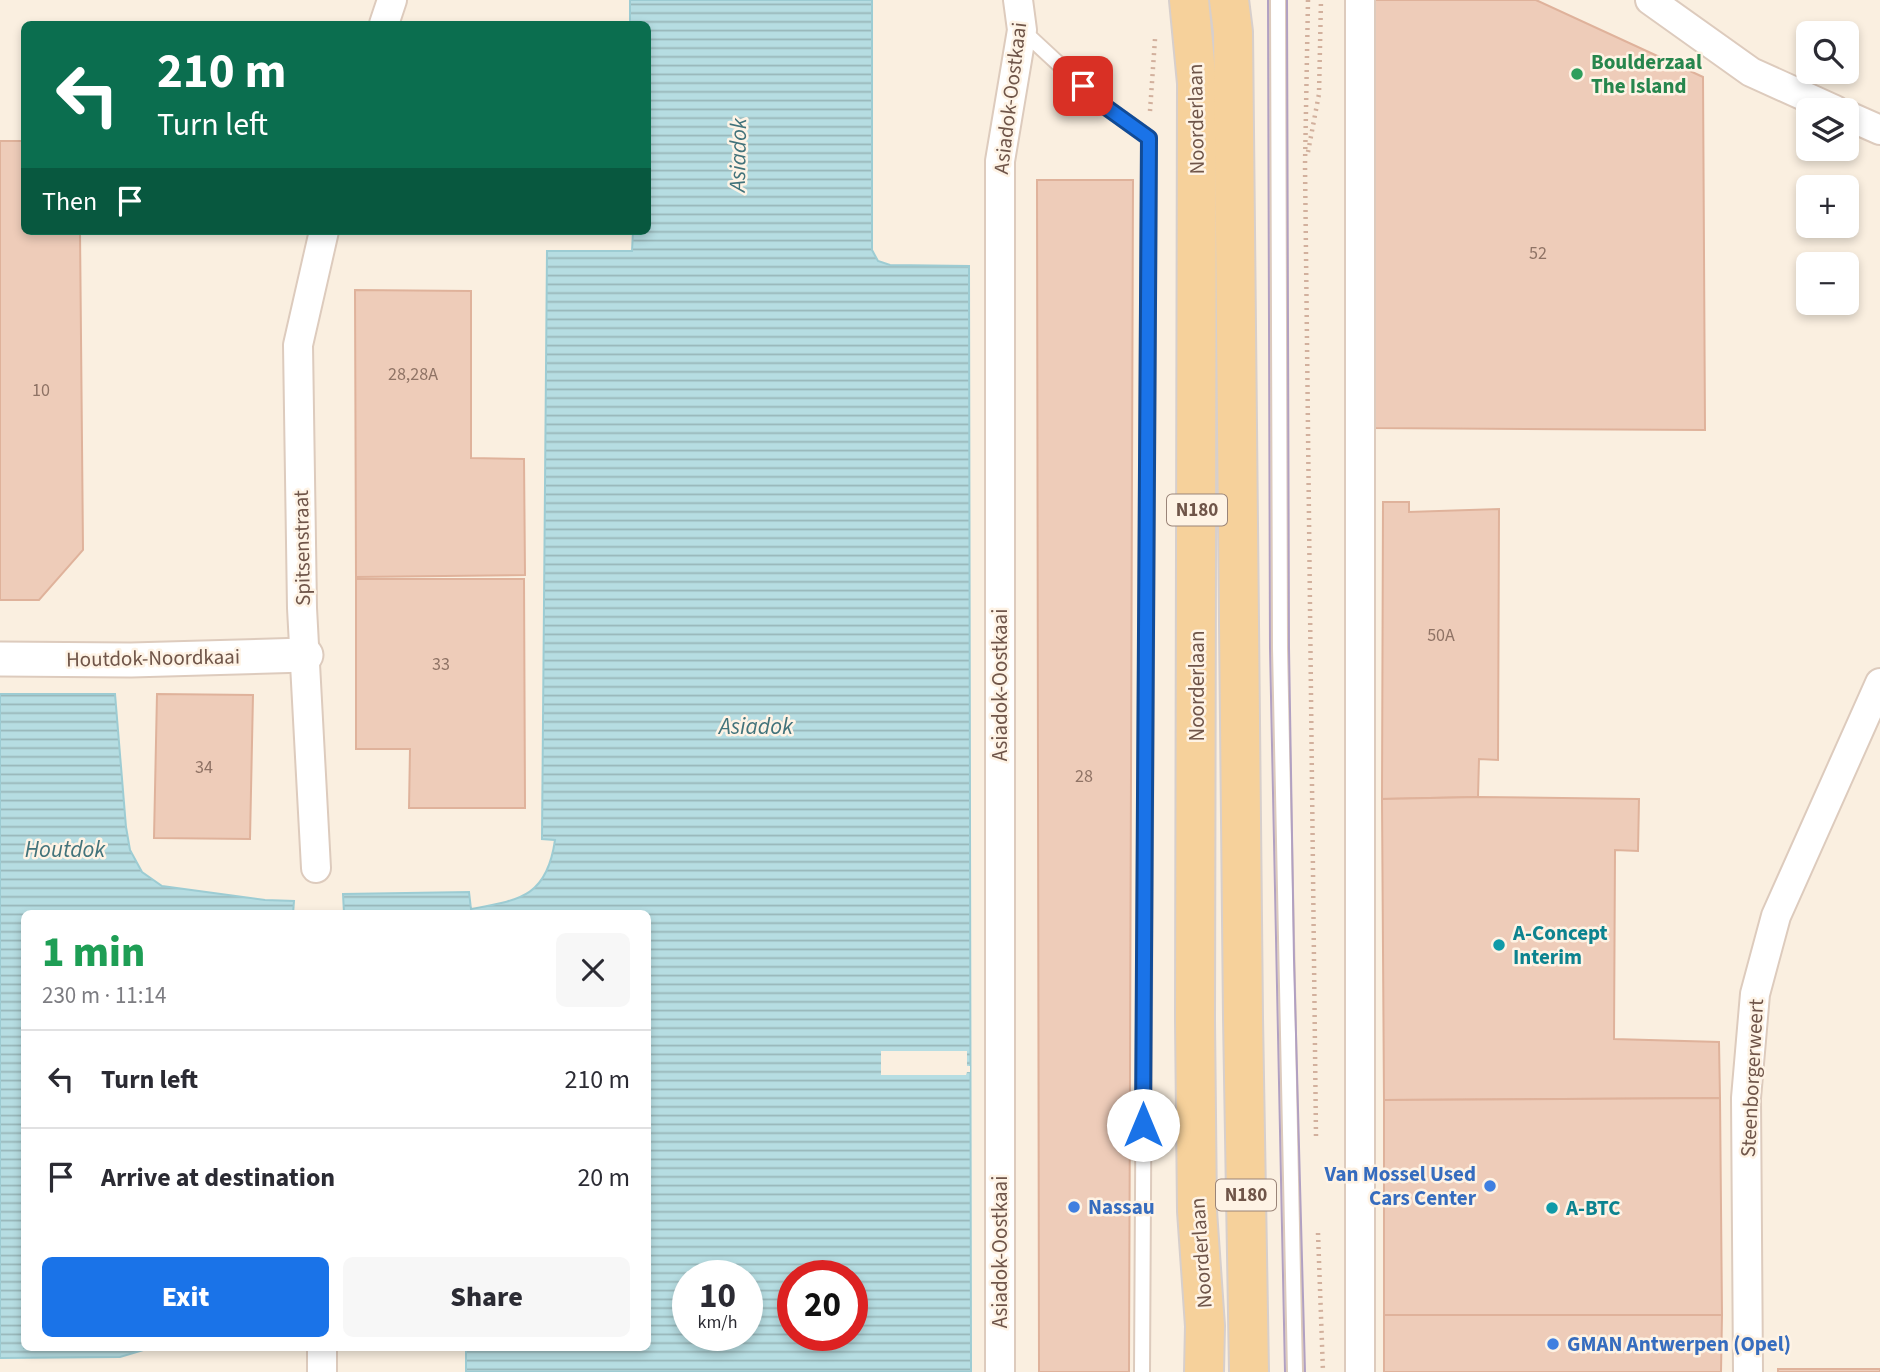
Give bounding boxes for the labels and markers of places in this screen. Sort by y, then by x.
place label: Boulderzaal The Island [1591,47,1702,101]
pin [1053,56,1113,116]
marker: Boulderzaal The Island [1569,66,1585,82]
place label: A-Concept Interim [1512,918,1608,972]
marker: A-Concept Interim [1491,937,1507,953]
place label: Van Mossel Used Cars Center [1324,1159,1477,1213]
marker: Van Mossel Used Cars Center [1482,1178,1498,1194]
place label: Nassau [1088,1192,1155,1222]
place label: A-BTC [1565,1193,1620,1223]
marker: Nassau [1066,1199,1082,1215]
marker: A-BTC [1544,1200,1560,1216]
place label: GMAN Antwerpen (Opel) [1567,1329,1791,1359]
marker: GMAN Antwerpen (Opel) [1545,1336,1561,1352]

